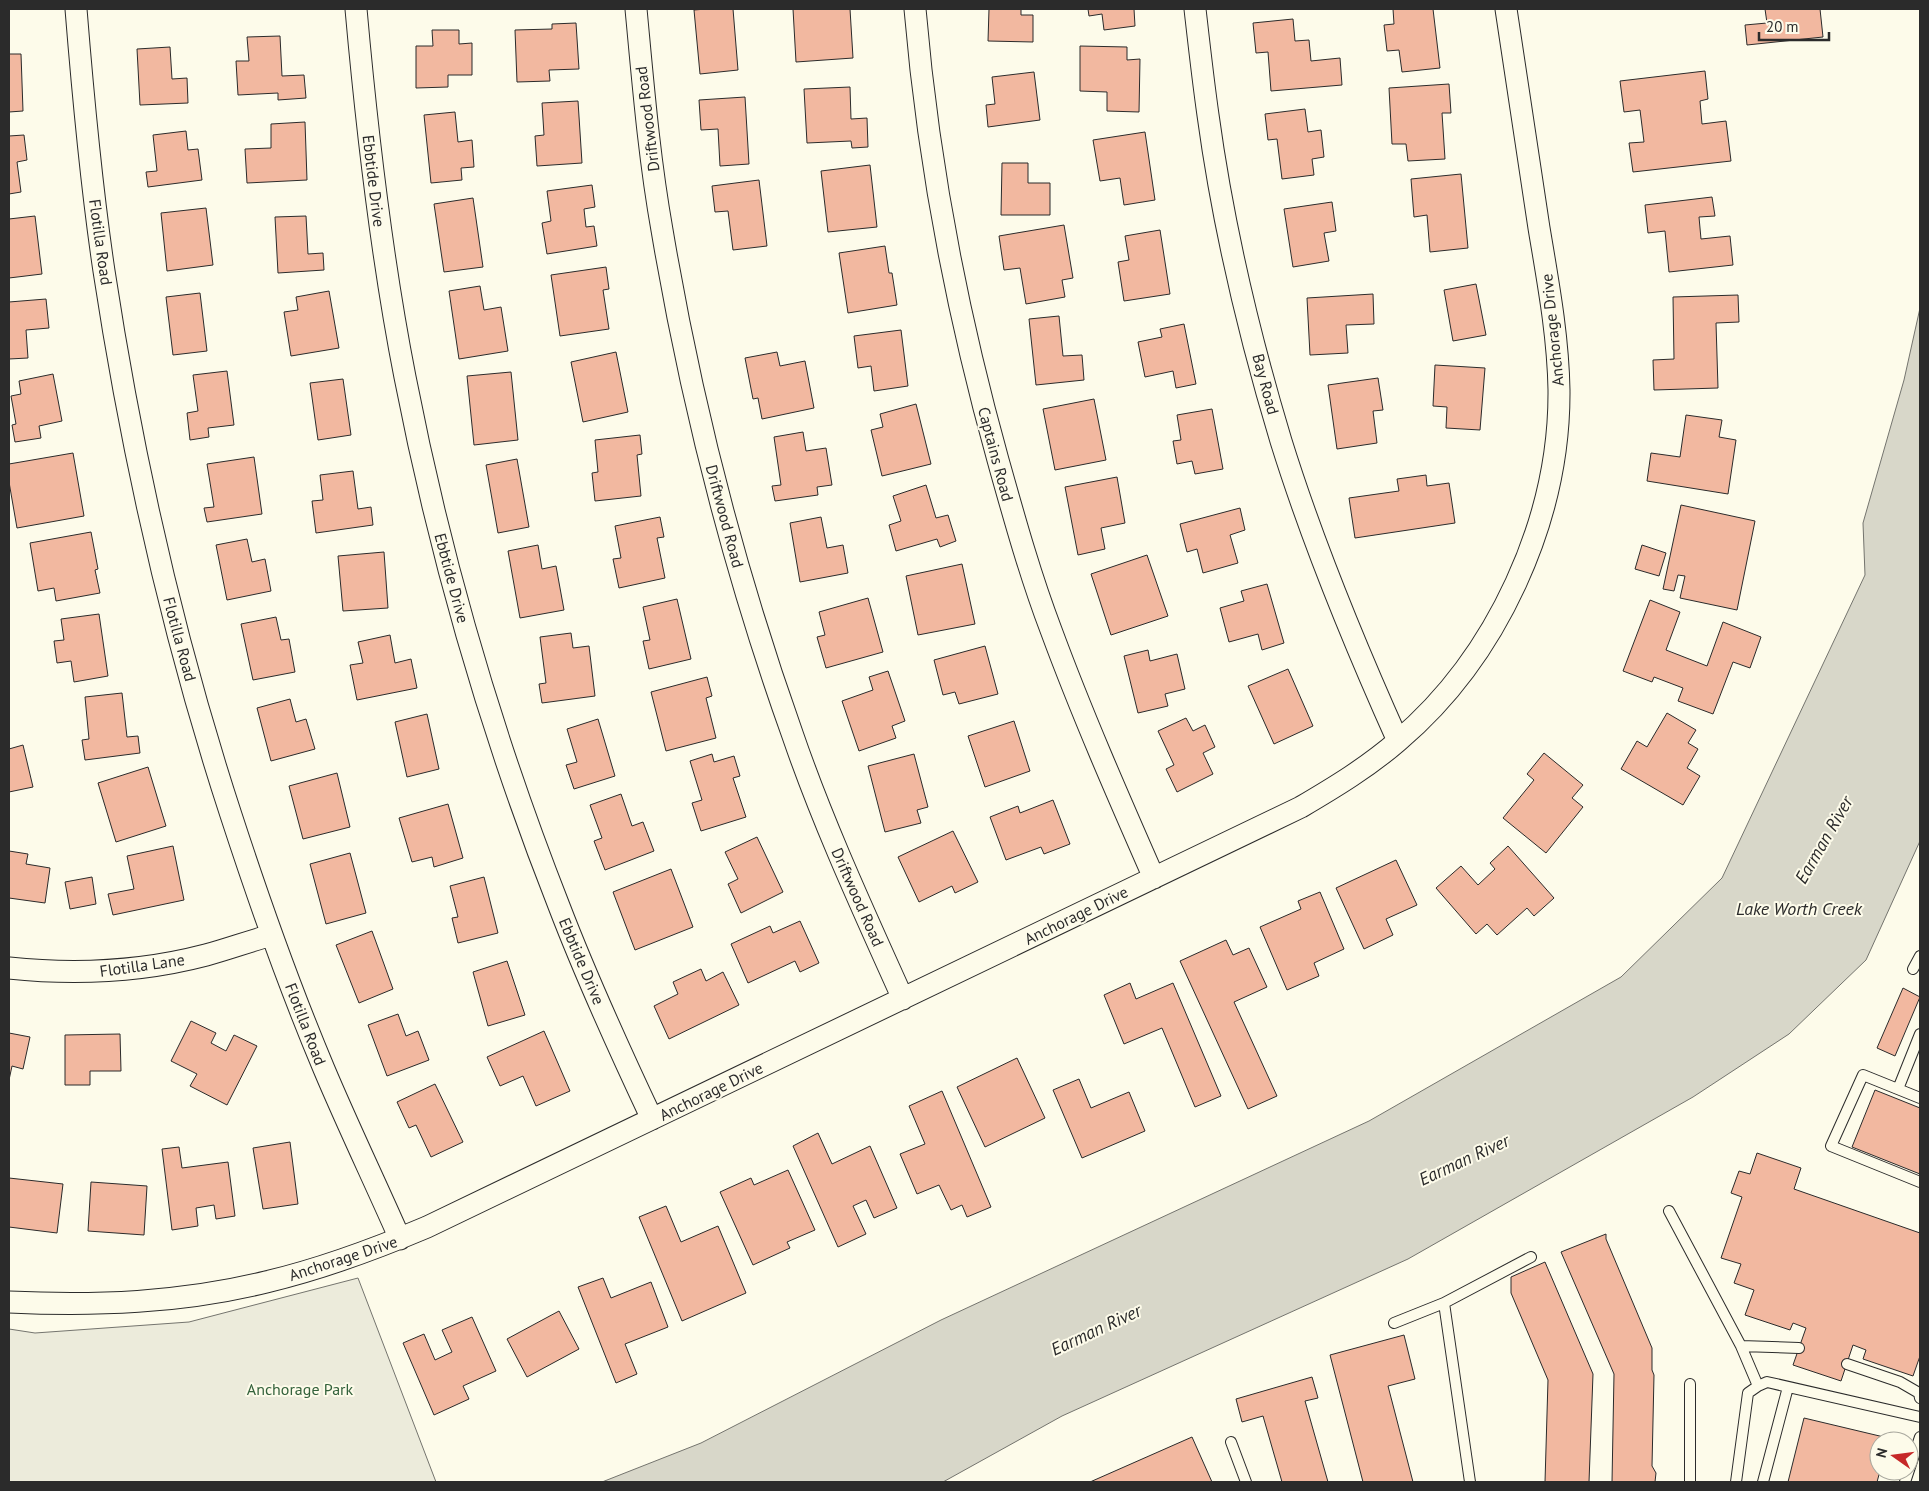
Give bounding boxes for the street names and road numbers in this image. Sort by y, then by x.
street label: Driftwood Road [631,65,663,173]
street label: Ebbtide Drive [358,134,390,228]
street label: Flotilla Road [85,198,117,286]
street label: Anchorage Drive [1536,273,1568,387]
street label: Bay Road [1248,351,1284,417]
street label: Captains Road [974,405,1018,503]
street label: Driftwood Road [702,462,748,570]
street label: Ebbtide Drive [430,531,474,625]
street label: Flotilla Road [159,595,201,683]
street label: Driftwood Road [827,845,889,949]
street label: Anchorage Drive [1021,881,1131,949]
street label: Ebbtide Drive [555,915,609,1007]
street label: Flotilla Lane [98,949,186,981]
street label: Flotilla Road [281,980,331,1068]
street label: Anchorage Drive [656,1057,766,1125]
street label: Anchorage Drive [286,1231,400,1285]

